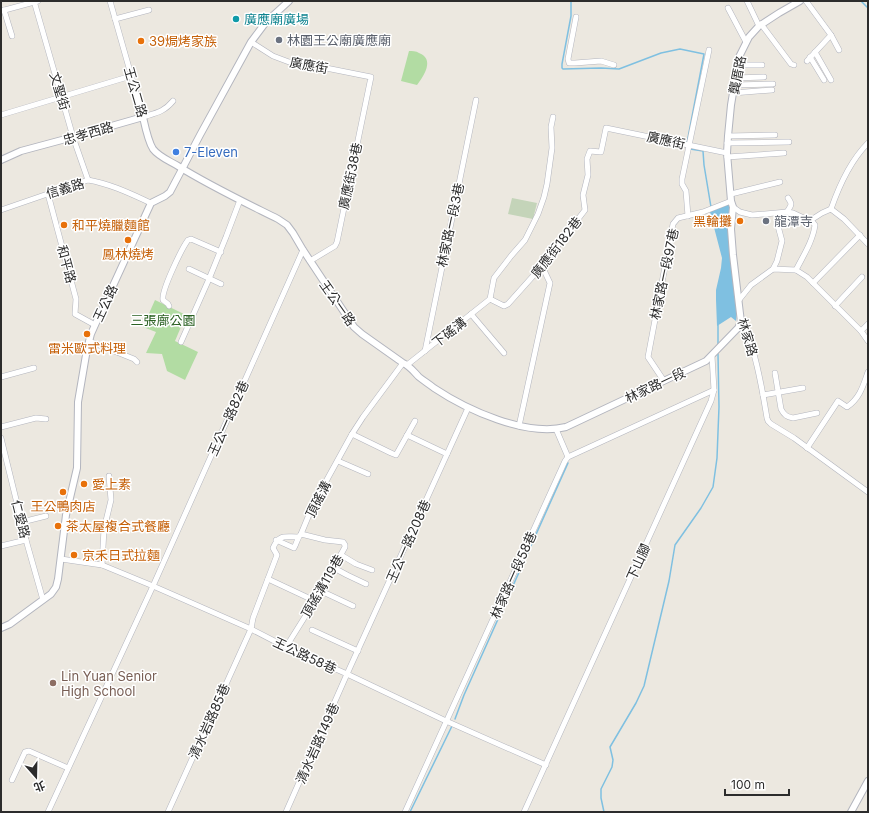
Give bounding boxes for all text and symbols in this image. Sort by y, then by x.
place label: 廣應廟廣場 [244,11,309,27]
marker: 廣應廟廣場 [231,14,241,24]
place label: 林園王公廟廣應廟 [287,32,391,48]
place label: 39焗烤家族 [149,33,217,49]
marker: 林園王公廟廣應廟 [274,35,284,45]
marker: 39焗烤家族 [136,36,146,46]
street label: 廣應街 [288,54,330,76]
street label: 龔厝路 [725,54,749,96]
street label: 王公二路 [121,65,151,119]
street label: 文聖街 [47,70,73,112]
street label: 忠孝西路 [61,118,115,148]
street label: 廣應街 [645,128,687,152]
street label: 廣應街38巷 [335,141,365,211]
place label: 7-Eleven [184,144,238,160]
marker: 7-Eleven [171,147,181,157]
street label: 信義路 [44,175,86,201]
street label: 林家路一段3巷 [433,181,467,269]
street label: 廣應街182巷 [527,213,585,281]
place label: 黑輪攤 [693,213,732,229]
place label: 龍潭寺 [774,213,813,229]
marker: 黑輪攤 [735,216,745,226]
marker: 龍潭寺 [761,216,771,226]
place label: 和平燒臘麵館 [72,217,150,233]
marker: 和平燒臘麵館 [59,220,69,230]
street label: 林家路一段97巷 [646,227,682,321]
marker: 鳳林燒烤 [123,235,133,245]
street label: 和平路 [54,243,80,285]
place label: 鳳林燒烤 [102,246,154,262]
street label: 王公一路 [317,277,359,329]
street label: 王公路 [90,282,120,324]
park label: 三張廍公園 [130,312,196,328]
street label: 下磘溝 [429,314,469,350]
street label: 林家路 [735,316,761,358]
marker: 雷米歐式料理 [82,329,92,339]
place label: 雷米歐式料理 [48,340,126,356]
street label: 林家路一段 [622,364,688,406]
street label: 王公一路82巷 [204,378,252,458]
place label: 愛上素 [92,476,131,492]
street label: 頂磘溝 [302,478,334,520]
marker: 愛上素 [79,479,89,489]
marker: 王公鴨肉店 [58,487,68,497]
street label: 王公一路208巷 [383,497,433,585]
street label: 仁愛路 [9,498,33,540]
place label: 王公鴨肉店 [30,498,96,514]
place label: 茶太屋複合式餐廳 [66,518,170,534]
marker: 茶太屋複合式餐廳 [53,521,63,531]
street label: 林家路一段58巷 [487,529,539,621]
street label: 下山腳 [623,541,653,583]
place label: 京禾日式拉麵 [82,547,160,563]
marker: 京禾日式拉麵 [69,550,79,560]
street label: 頂磘溝119巷 [297,551,347,621]
street label: 王公路58巷 [271,633,339,677]
place label: Lin Yuan Senior High School [61,668,157,699]
marker: Lin Yuan Senior High School [48,678,58,688]
street label: 清水岩路85巷 [185,681,233,761]
street label: 清水岩路149巷 [292,700,342,786]
north arrow [16,757,56,797]
scale bar [725,771,789,797]
text: 100 m [731,777,765,792]
text: 北 [32,778,47,795]

